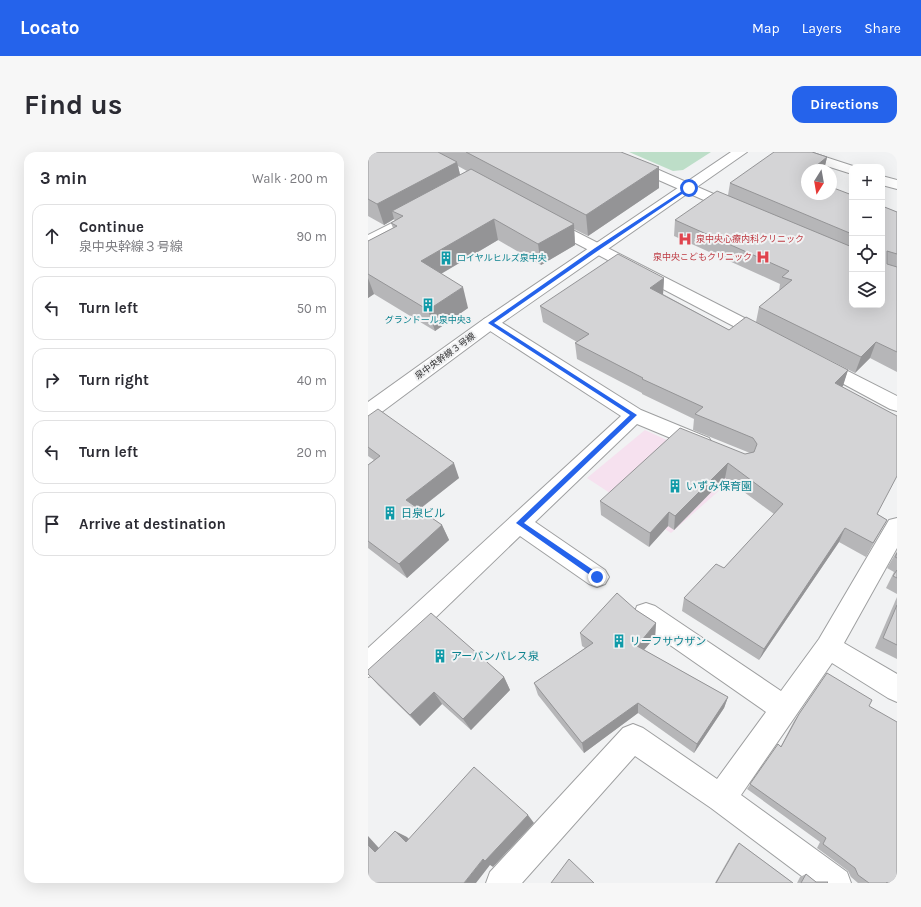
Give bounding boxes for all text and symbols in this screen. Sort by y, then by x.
text: Locato [20,17,80,39]
text: Map [752,20,780,37]
text: Layers [802,20,842,37]
text: Share [864,20,901,37]
button: Directions [792,86,897,123]
text: Find us [24,88,123,121]
north arrow [801,164,837,200]
map controls [849,164,885,308]
button: + [849,164,885,200]
text: 3 min [40,168,87,188]
text: Walk · 200 m [252,171,328,186]
route start [680,179,698,197]
button: − [849,200,885,236]
text: Continue [79,218,144,236]
icon: ahead [41,225,63,247]
text: 90 m [296,229,327,244]
hospital icon: 泉中央心療内科クリニック [677,231,693,247]
place label: 泉中央心療内科クリニック [696,234,804,244]
button: locate [849,236,885,272]
text: 泉中央幹線３号線 [79,239,183,254]
hospital icon: 泉中央こどもクリニック [755,249,771,265]
building icon: ロイヤルヒルズ泉中央 [438,250,454,266]
place label: 泉中央こどもクリニック [653,252,752,262]
place label: ロイヤルヒルズ泉中央 [457,253,547,263]
button: layers [849,272,885,308]
icon: left [41,297,63,319]
building icon: グランドール泉中央3 [420,297,436,313]
text: Turn left [79,299,138,317]
text: 50 m [297,301,327,316]
place label: グランドール泉中央3 [385,315,471,325]
street label: 泉中央幹線３号線 [413,330,478,381]
icon: right [41,369,63,391]
text: Turn right [79,371,149,389]
text: 40 m [297,373,327,388]
icon: left [41,441,63,463]
text: Turn left [79,443,138,461]
text: 20 m [297,445,327,460]
building icon: いずみ保育園 [667,478,683,494]
place label: いずみ保育園 [686,480,752,493]
building icon: 日泉ビル [382,505,398,521]
place label: 日泉ビル [401,507,445,520]
icon: arrive [41,513,63,535]
text: Arrive at destination [79,515,226,533]
route end [588,568,606,586]
building icon: リーフサウザン [611,633,627,649]
place label: リーフサウザン [630,635,706,648]
building icon: アーバンパレス泉 [432,648,448,664]
place label: アーバンパレス泉 [451,650,540,663]

